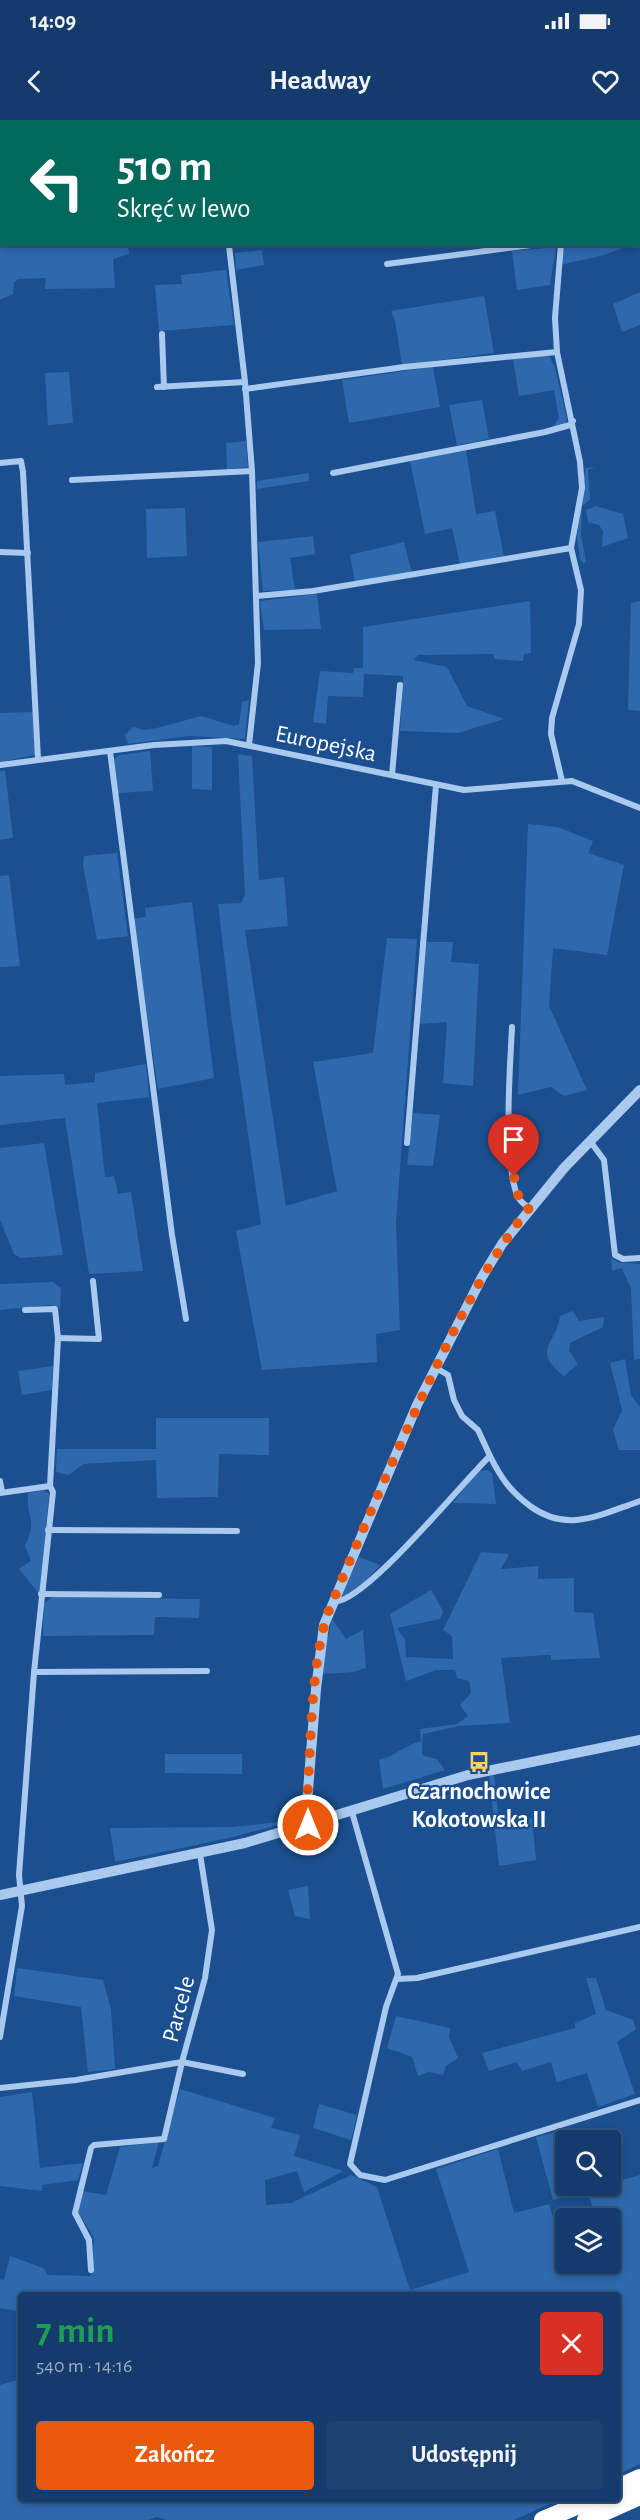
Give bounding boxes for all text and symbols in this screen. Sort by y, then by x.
text: 14:09 [30,10,76,32]
icon: back [18,65,51,98]
icon: heart [589,65,622,98]
text: Headway [269,67,371,94]
icon: left [18,144,96,222]
text: 510 m [117,146,212,188]
text: Skręć w lewo [117,195,251,222]
street label: Europejska [273,722,379,766]
pin [488,1114,539,1176]
icon: arrive [497,1123,530,1156]
bus stop icon: Czarnochowice Kokotowska II [467,1750,491,1774]
place label: Czarnochowice Kokotowska II [407,1780,551,1832]
position arrow [276,1793,340,1857]
street label: Parcele [159,1973,199,2045]
map controls [555,2130,621,2274]
button: search [555,2130,621,2196]
button: layers [555,2208,621,2274]
button: close [540,2312,603,2375]
text: 7 min [36,2313,114,2349]
text: 540 m · 14:16 [36,2356,132,2376]
button: Zakończ [36,2421,314,2490]
button: Udostępnij [326,2421,603,2490]

